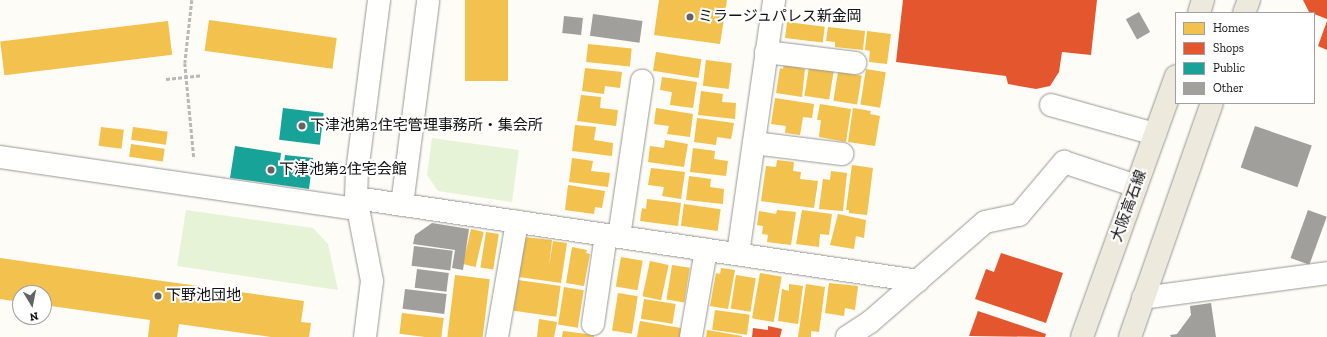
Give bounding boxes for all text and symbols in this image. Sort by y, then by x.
place label: ミラージュパレス新金岡 [698,8,863,26]
marker: ミラージュパレス新金岡 [685,12,695,22]
legend [1175,12,1315,104]
text: Homes [1213,21,1249,35]
text: Shops [1213,41,1244,55]
text: Public [1213,61,1245,75]
text: Other [1213,81,1244,95]
place label: 下津池第2住宅管理事務所・集会所 [310,117,543,135]
marker: 下津池第2住宅管理事務所・集会所 [297,121,307,131]
place label: 下津池第2住宅会館 [279,161,407,179]
marker: 下津池第2住宅会館 [266,165,276,175]
street label: 大阪高石線 [1108,168,1150,244]
north arrow [12,285,52,325]
place label: 下野池団地 [166,287,241,305]
marker: 下野池団地 [153,291,163,301]
text: N [29,309,39,323]

